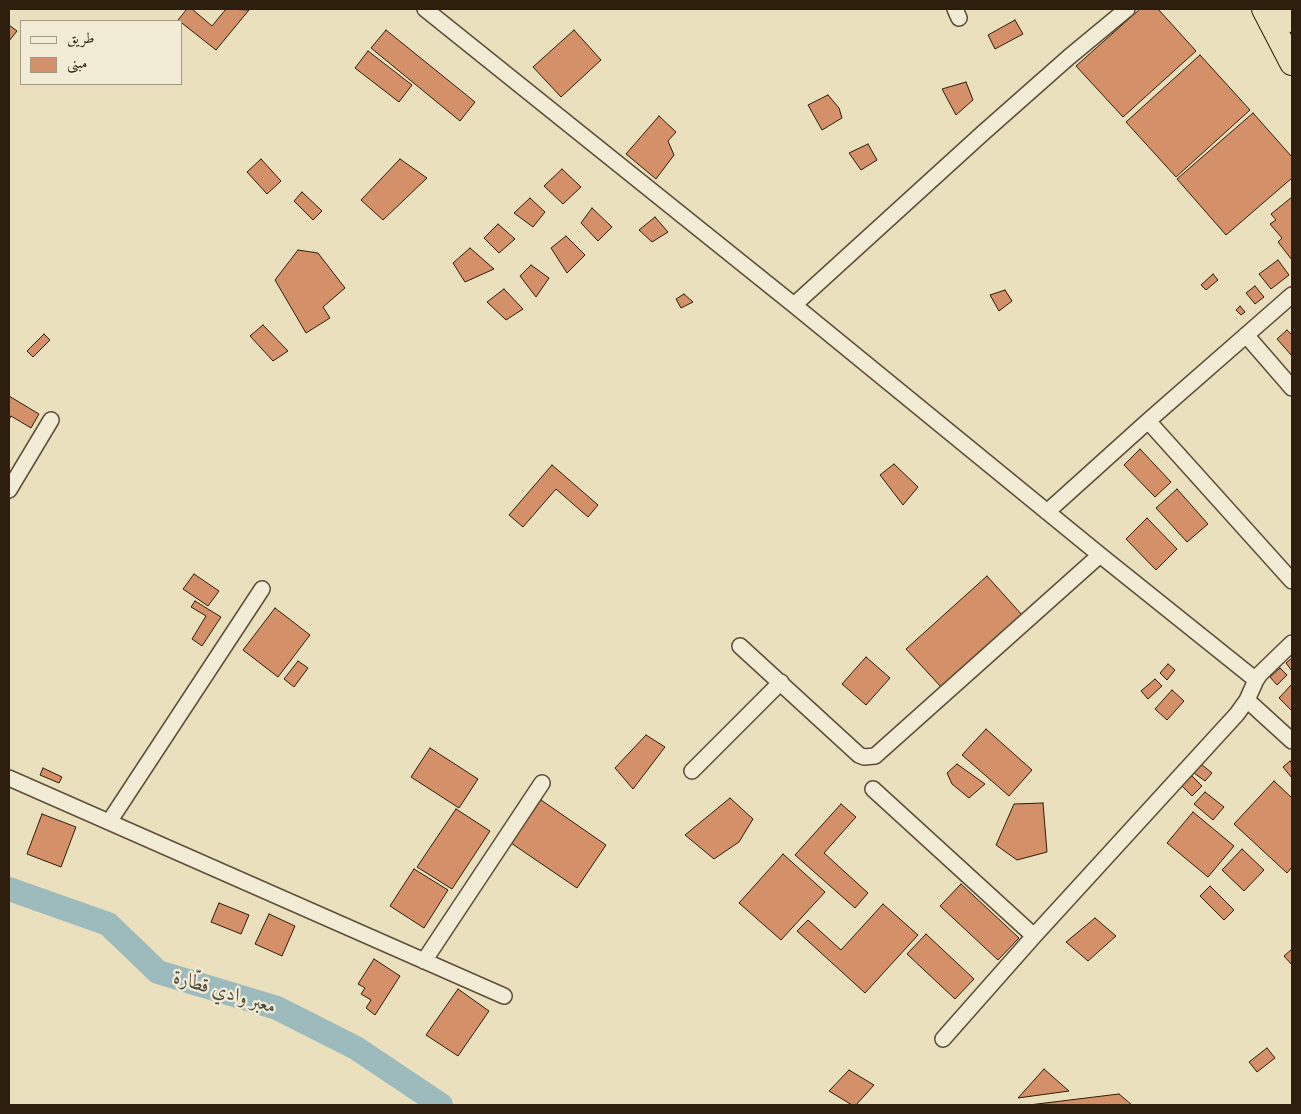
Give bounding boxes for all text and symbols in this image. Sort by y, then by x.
legend [20,20,182,85]
text: طريق [67,28,94,48]
text: مبنى [67,53,87,73]
water label: معبر وادي قطّارة [171,966,279,1020]

